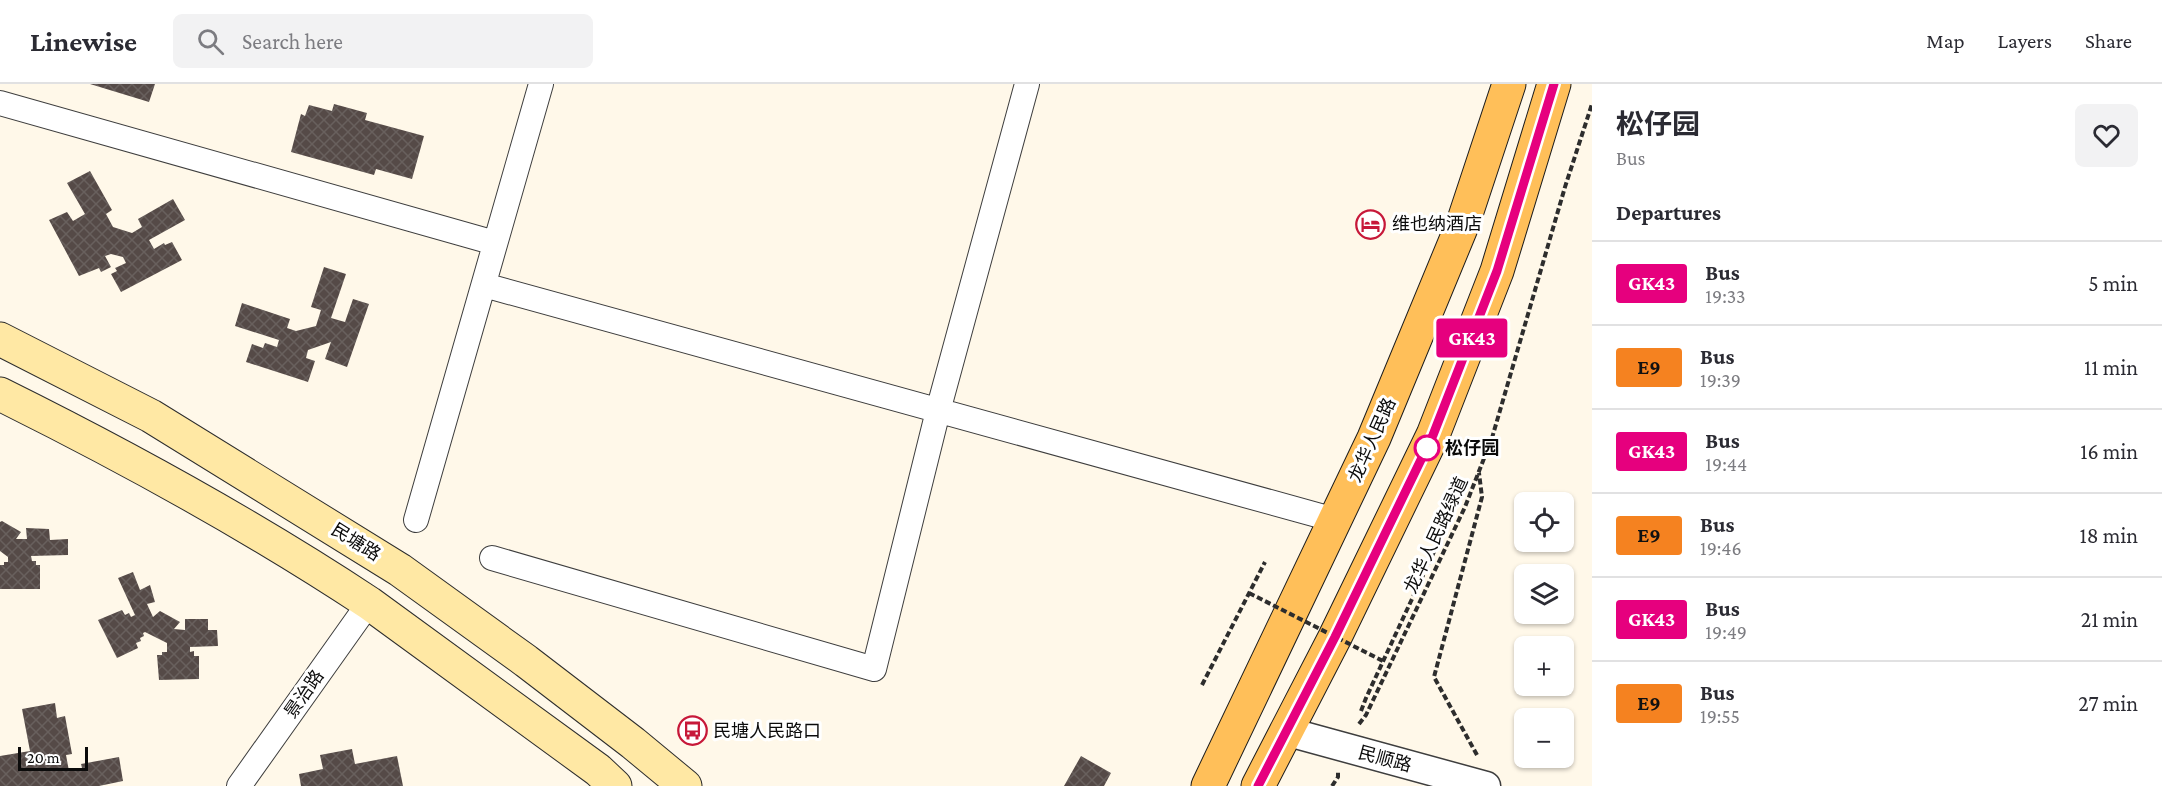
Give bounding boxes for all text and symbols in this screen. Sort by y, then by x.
search box [173,14,593,68]
icon: search [194,25,227,58]
text: Linewise [30,26,137,57]
text: Search here [242,29,343,54]
text: Map [1926,29,1965,53]
text: Layers [1998,29,2052,53]
text: Share [2085,29,2132,53]
button: heart [2075,104,2138,167]
text: 松仔园 [1616,109,1700,140]
text: Bus [1616,147,1645,169]
text: Departures [1616,200,1721,225]
hotel icon: 维也纳酒店 [1355,208,1387,240]
place label: 维也纳酒店 [1392,214,1482,234]
text: Bus [1705,260,1740,285]
text: GK43 [1628,271,1675,295]
text: 5 min [2088,271,2138,296]
text: 19:33 [1705,285,1746,307]
line badge: GK43 [1430,318,1514,358]
text: GK43 [1448,326,1496,350]
text: Bus [1700,344,1734,369]
text: E9 [1637,355,1661,379]
text: 11 min [2084,355,2138,380]
text: 19:39 [1700,369,1741,391]
street label: 龙华人民路 [1345,395,1399,485]
text: Bus [1705,428,1740,453]
marker: 松仔园 [1414,435,1440,461]
place label: 松仔园 [1445,438,1499,458]
text: GK43 [1628,439,1675,463]
text: 16 min [2080,439,2138,464]
text: 19:44 [1705,453,1747,475]
street label: 龙华人民路绿道 [1400,474,1472,596]
map controls [1514,492,1574,768]
button: locate [1514,492,1574,552]
text: Bus [1700,512,1734,537]
street label: 民塘路 [328,519,384,565]
text: E9 [1637,523,1661,547]
text: 18 min [2079,523,2138,548]
text: 19:46 [1700,537,1742,559]
button: layers [1514,564,1574,624]
text: Bus [1705,596,1740,621]
text: GK43 [1628,607,1675,631]
text: 21 min [2081,607,2138,632]
text: 19:49 [1705,621,1747,643]
button: + [1514,636,1574,696]
street label: 景治路 [280,666,328,722]
text: Bus [1700,680,1734,705]
text: E9 [1637,691,1661,715]
text: 27 min [2078,691,2138,716]
text: 19:55 [1700,705,1740,727]
button: − [1514,708,1574,768]
bus stop icon: 民塘人民路口 [676,715,708,747]
place label: 民塘人民路口 [713,721,821,741]
street label: 民顺路 [1356,742,1414,776]
scale bar [18,744,88,772]
text: 20 m [27,749,60,766]

